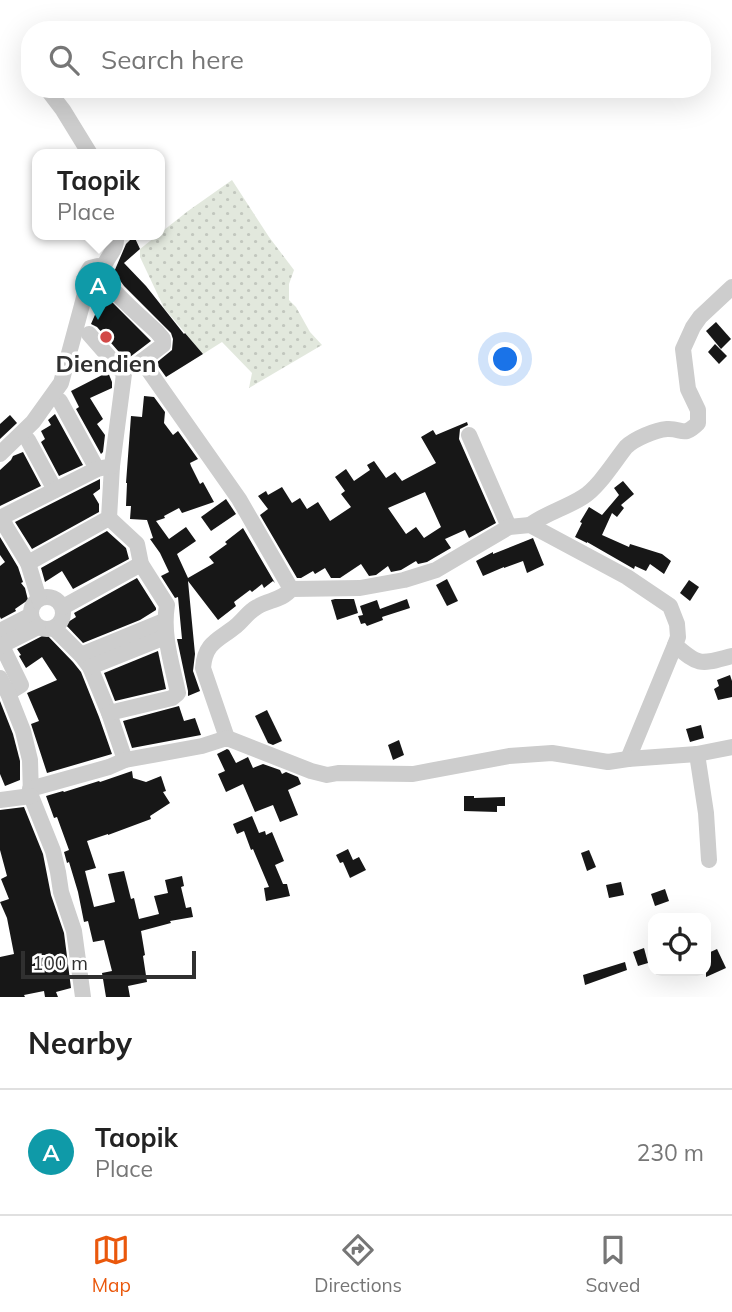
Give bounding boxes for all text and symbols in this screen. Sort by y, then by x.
search box [21,21,711,98]
icon: search [45,41,83,79]
text: Search here [101,43,244,76]
popup [32,149,165,240]
text: Taopik [57,164,140,197]
text: Place [57,197,115,226]
pin: A [75,262,121,320]
marker: Diendien [98,329,114,345]
your location [488,342,522,376]
place label: Diendien [56,348,156,378]
map controls [648,913,711,976]
button: locate [648,913,711,976]
scale bar [21,948,196,980]
text: 100 m [32,951,88,975]
text: Nearby [28,1024,132,1062]
text: Taopik [95,1121,178,1154]
text: A [42,1138,60,1167]
text: 230 m [636,1138,704,1167]
text: Place [95,1154,153,1183]
tab: Map [92,1231,131,1297]
tab: Directions [314,1231,402,1297]
tab: Saved [585,1231,640,1297]

